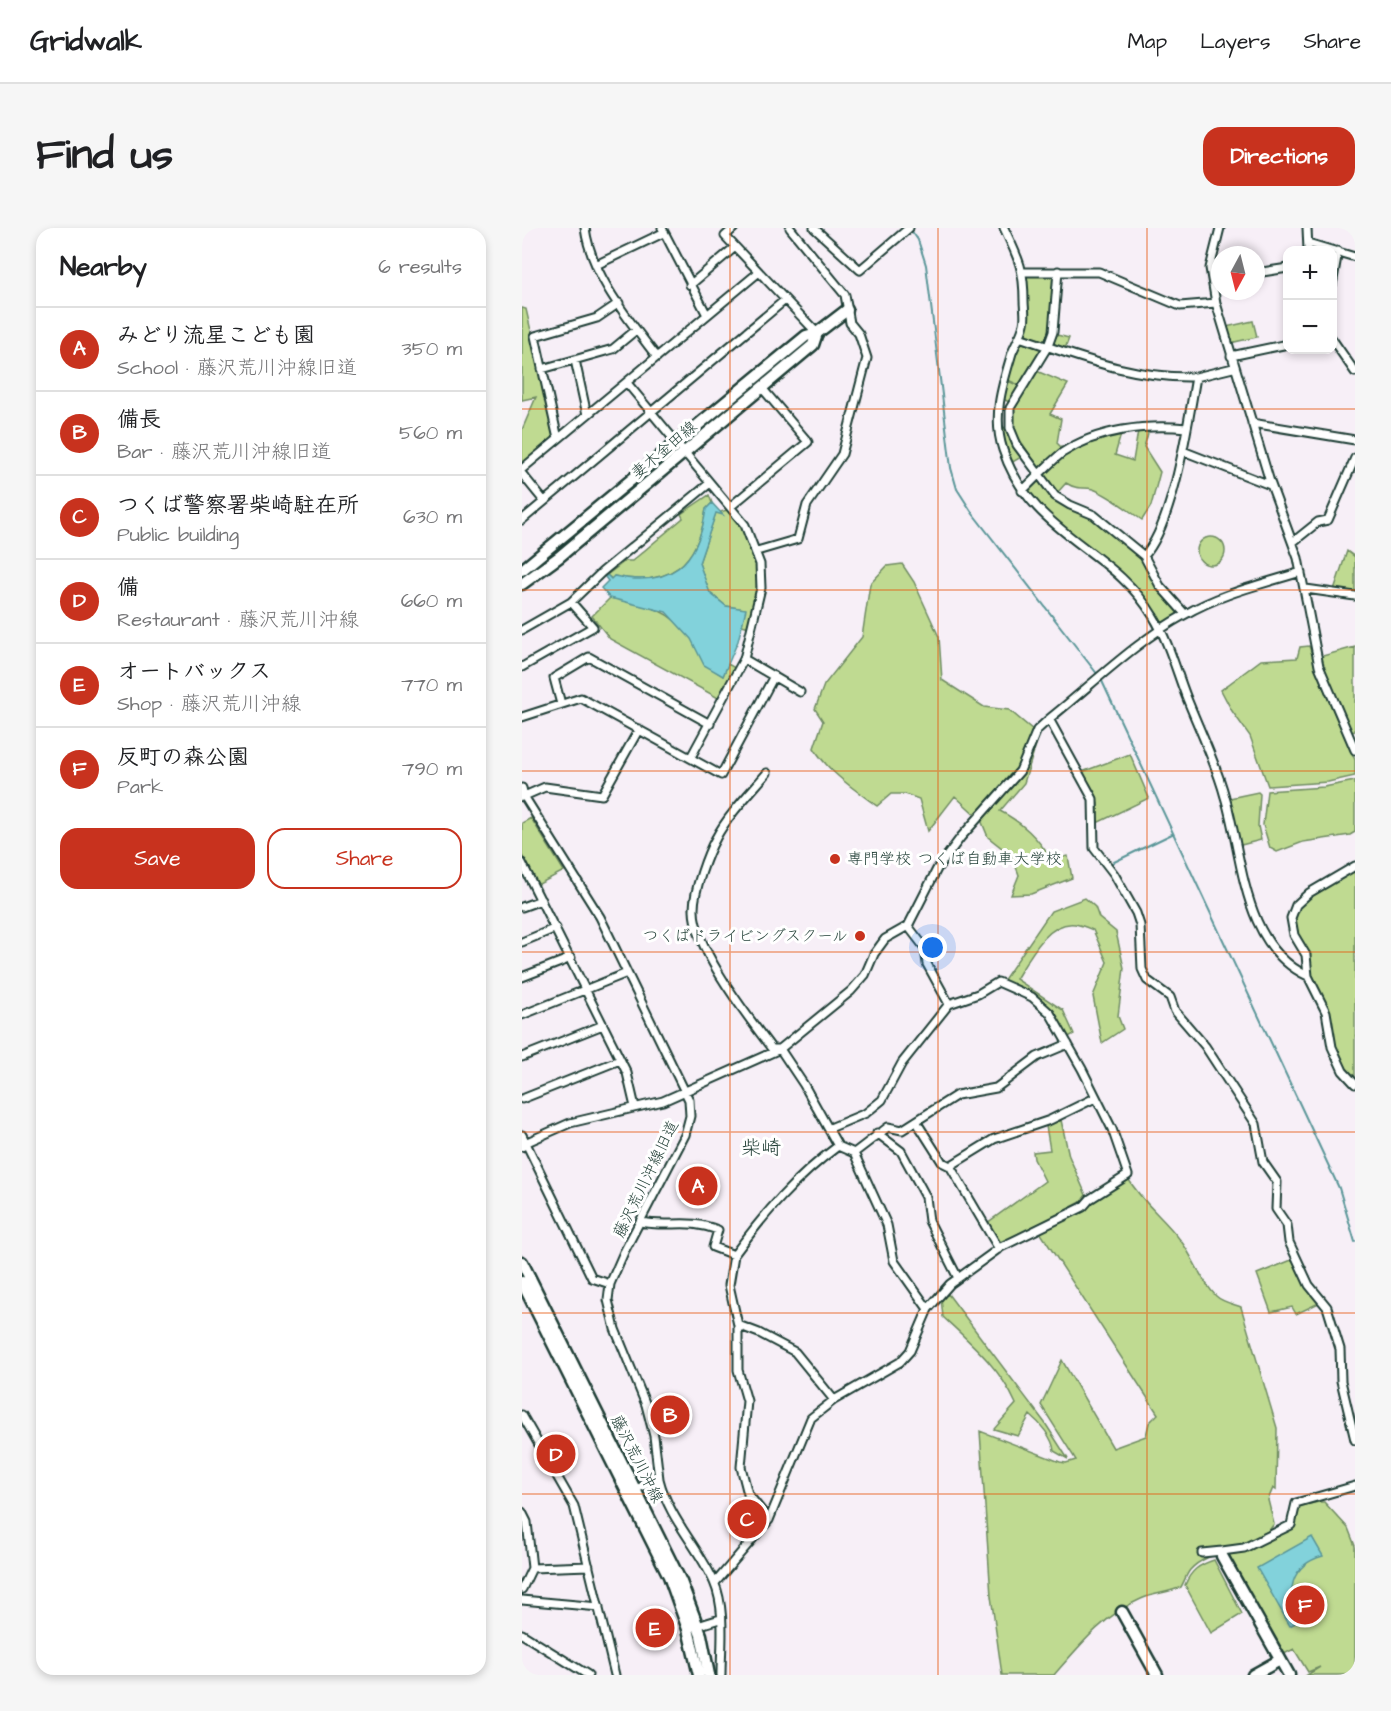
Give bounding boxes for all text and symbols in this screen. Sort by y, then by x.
text: Gridwalk [30,22,142,61]
text: Map [1127,27,1167,56]
text: Layers [1200,27,1270,56]
text: Share [1303,27,1361,56]
text: Find us [36,127,173,185]
button: Directions [1203,127,1355,186]
north arrow [1211,246,1265,300]
map controls [1283,246,1337,354]
button: + [1283,246,1337,300]
text: Nearby [60,249,147,285]
text: 6 results [378,253,462,281]
button: − [1283,300,1337,354]
text: みどり流星こども園 [117,320,315,351]
text: A [73,335,86,363]
text: 350 m [401,335,462,363]
text: School · 藤沢荒川沖線旧道 [117,354,357,382]
text: 備長 [117,404,161,435]
street label: 妻木金田線 [626,416,702,484]
text: B [72,419,87,447]
text: 560 m [399,419,462,447]
text: Bar · 藤沢荒川沖線旧道 [117,438,331,466]
text: つくば警察署柴崎駐在所 [117,490,359,521]
text: C [72,503,87,531]
text: 630 m [403,503,462,531]
text: Public building [117,521,239,549]
text: 備 [117,572,139,603]
text: D [73,587,86,615]
text: 660 m [401,587,462,615]
text: Restaurant · 藤沢荒川沖線 [117,606,359,634]
text: オートバックス [117,656,271,687]
text: E [74,671,85,699]
text: 770 m [401,671,462,699]
text: Shop · 藤沢荒川沖線 [117,690,301,718]
text: 反町の森公園 [117,742,249,773]
text: F [73,755,86,783]
text: 790 m [402,755,462,783]
text: Park [117,773,163,801]
button: Save [60,828,255,889]
button: Share [267,828,462,889]
place label: 専門学校 つくば自動車大学校 [847,848,1061,870]
marker: 専門学校 つくば自動車大学校 [828,852,842,866]
place label: つくばドライビングスクール [643,925,848,947]
marker: つくばドライビングスクール [853,929,867,943]
your location [918,933,947,962]
street label: 藤沢荒川沖線旧道 [608,1117,684,1241]
district label: 柴崎 [741,1134,781,1162]
pin: A [678,1164,717,1208]
pin: B [650,1392,690,1438]
street label: 藤沢荒川沖線 [605,1411,669,1507]
pin: D [537,1432,576,1476]
pin: C [728,1496,766,1542]
pin: F [1286,1582,1324,1628]
pin: E [636,1606,674,1650]

